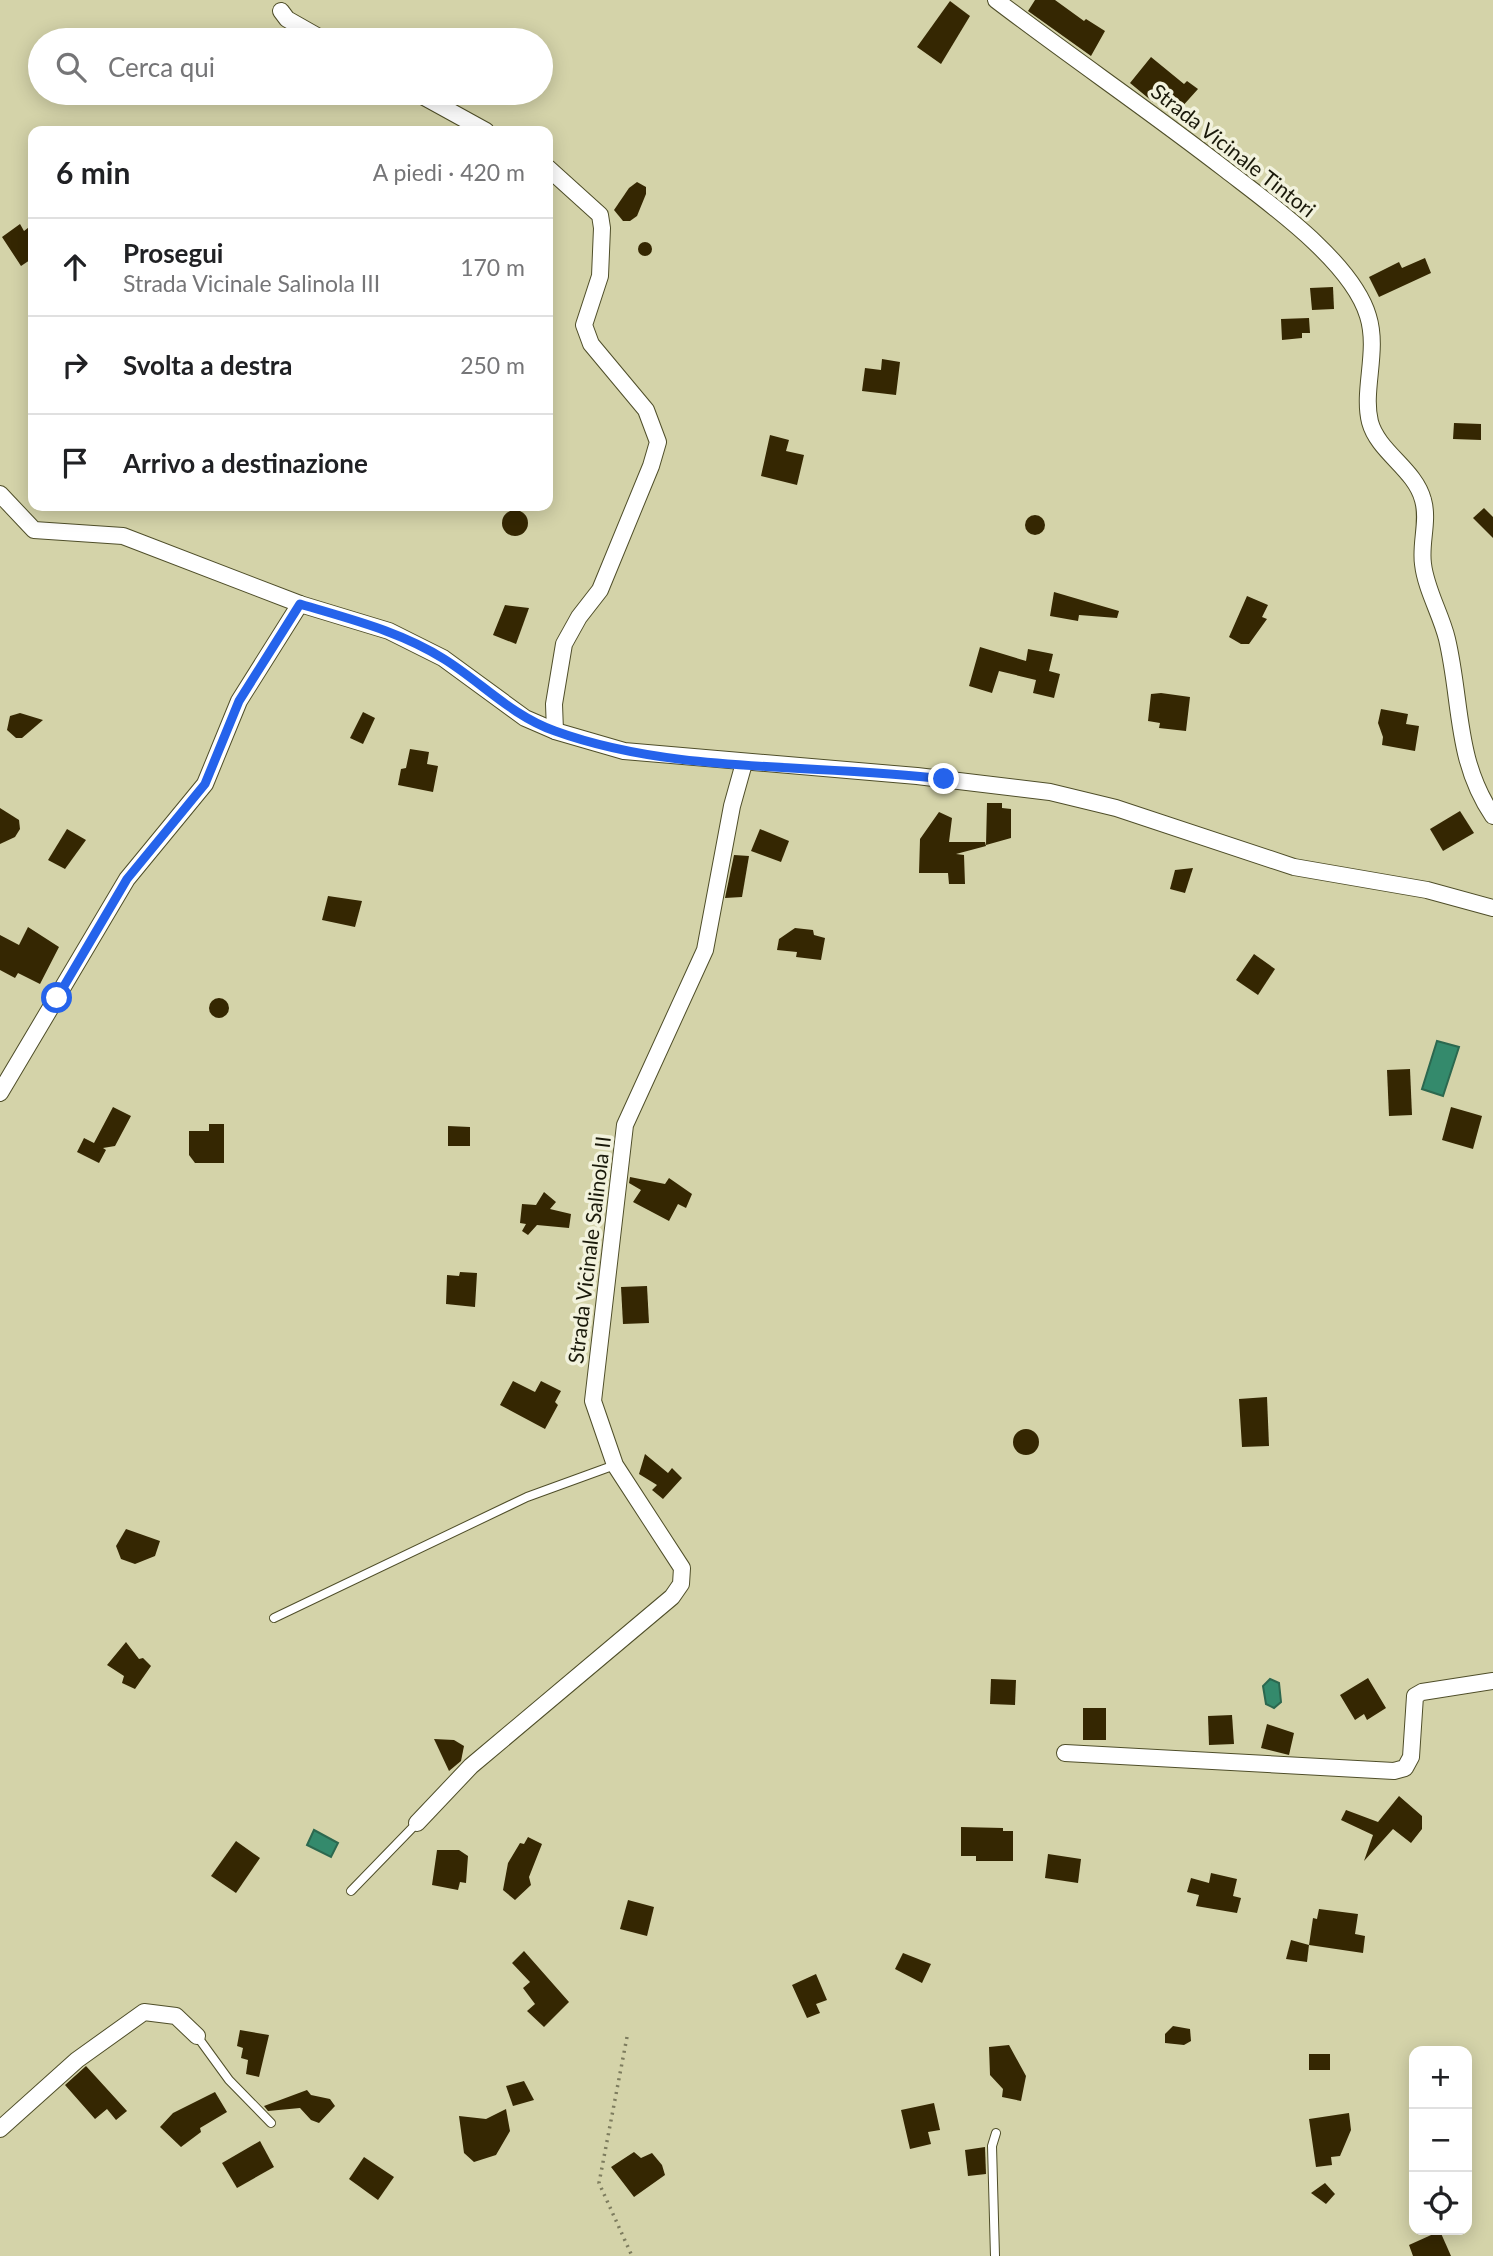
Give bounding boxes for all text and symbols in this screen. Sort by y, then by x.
search box [28,28,553,105]
icon: search [52,48,90,86]
text: Cerca qui [108,51,215,83]
street label: Strada Vicinale Tintori [1147,78,1321,222]
text: 6 min [56,154,130,190]
text: A piedi · 420 m [373,158,525,186]
text: Prosegui [123,237,223,269]
icon: ahead [56,248,94,286]
text: 170 m [460,253,525,281]
text: Strada Vicinale Salinola III [123,269,380,297]
icon: right [56,346,94,384]
text: Svolta a destra [123,349,293,381]
text: 250 m [460,351,525,379]
icon: arrive [56,444,94,482]
text: Arrivo a destinazione [123,447,368,479]
route end [928,763,959,794]
route start [41,982,72,1013]
street label: Strada Vicinale Salinola II [562,1135,615,1365]
map controls [1409,2046,1472,2235]
button: + [1409,2046,1472,2109]
button: − [1409,2109,1472,2172]
button: locate [1409,2172,1472,2235]

